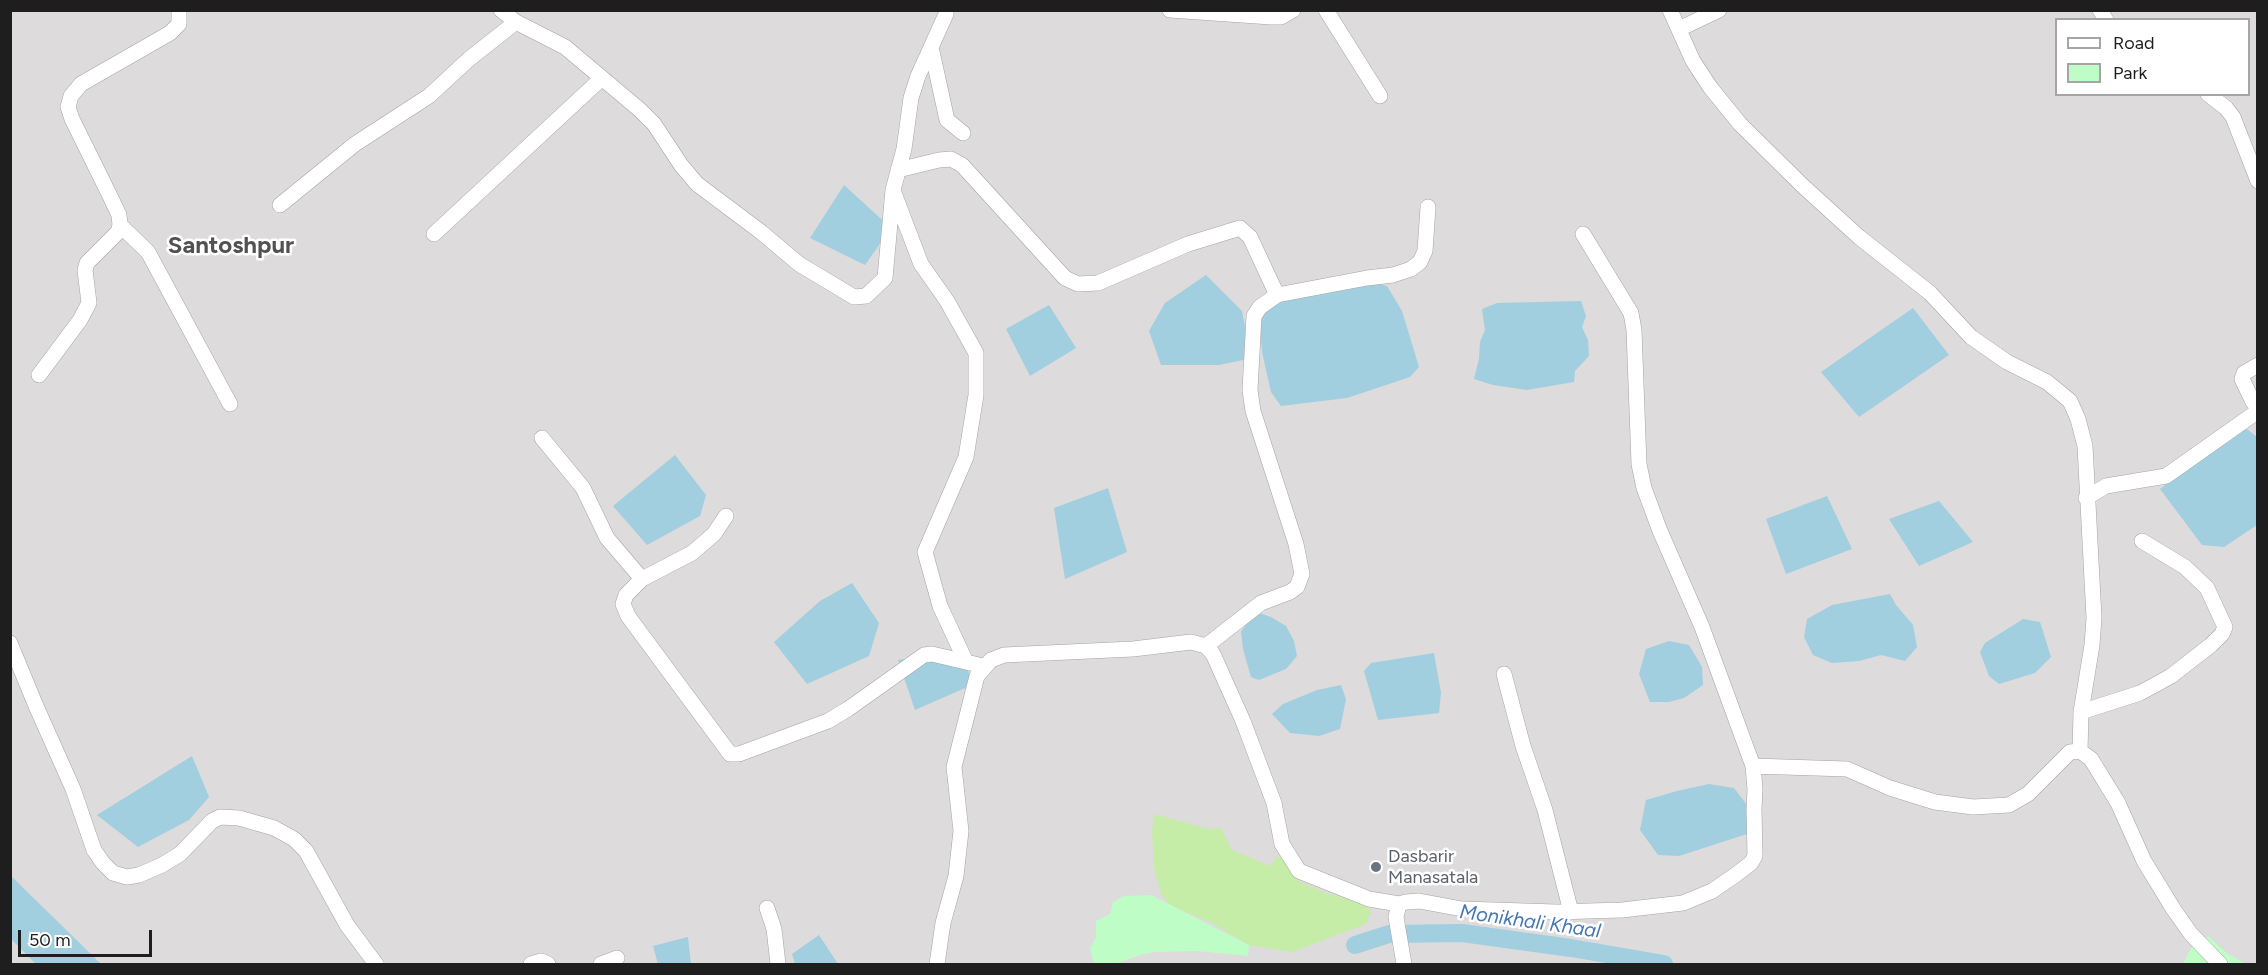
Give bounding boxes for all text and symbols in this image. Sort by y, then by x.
legend [2055,18,2250,96]
text: Road [2113,32,2154,54]
text: Park [2113,62,2147,84]
district label: Santoshpur [168,232,294,260]
place label: Dasbarir Manasatala [1388,846,1478,888]
marker: Dasbarir Manasatala [1369,860,1383,874]
water label: Monikhali Khaal [1458,900,1602,944]
scale bar [21,918,154,956]
text: 50 m [29,929,71,951]

